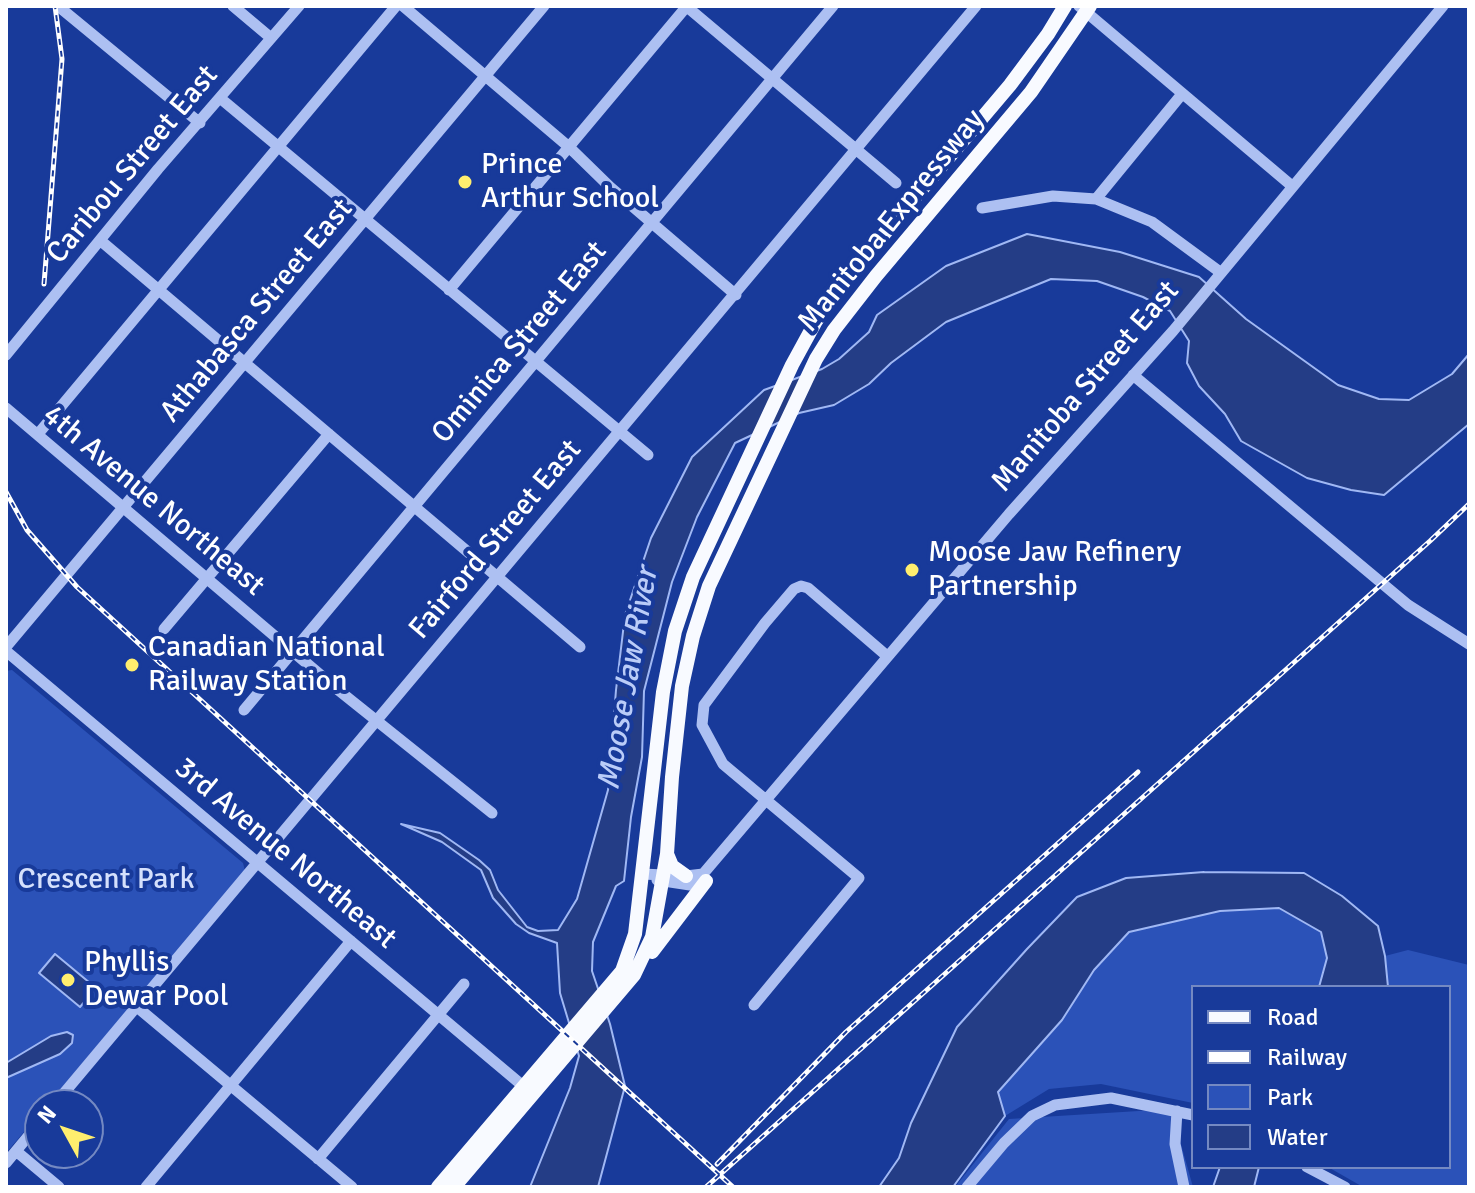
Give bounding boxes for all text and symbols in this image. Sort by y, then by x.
street label: Caribou Street East [40,59,226,271]
street label: Manitoba Expressway [791,102,993,340]
place label: Prince Arthur School [481,147,659,218]
marker: Prince Arthur School [456,173,474,191]
street label: Athabasca Street East [153,192,361,430]
street label: Ominica Street East [425,235,615,451]
street label: Manitoba Street East [985,274,1187,500]
street label: 4th Avenue Northeast [35,398,271,604]
street label: Fairford Street East [402,433,590,647]
place label: Moose Jaw Refinery Partnership [928,535,1181,606]
marker: Moose Jaw Refinery Partnership [903,561,921,579]
water label: Moose Jaw River [591,565,667,793]
place label: Canadian National Railway Station [148,630,385,700]
marker: Canadian National Railway Station [123,656,141,674]
street label: 3rd Avenue Northeast [167,751,403,957]
park label: Crescent Park [18,862,194,898]
place label: Phyllis Dewar Pool [84,945,229,1016]
marker: Phyllis Dewar Pool [59,971,77,989]
legend [1191,985,1451,1169]
text: Road [1267,1002,1318,1032]
text: Railway [1267,1042,1347,1072]
text: Park [1267,1082,1313,1112]
north arrow [24,1089,104,1169]
text: N [32,1100,62,1129]
text: Water [1267,1122,1327,1152]

